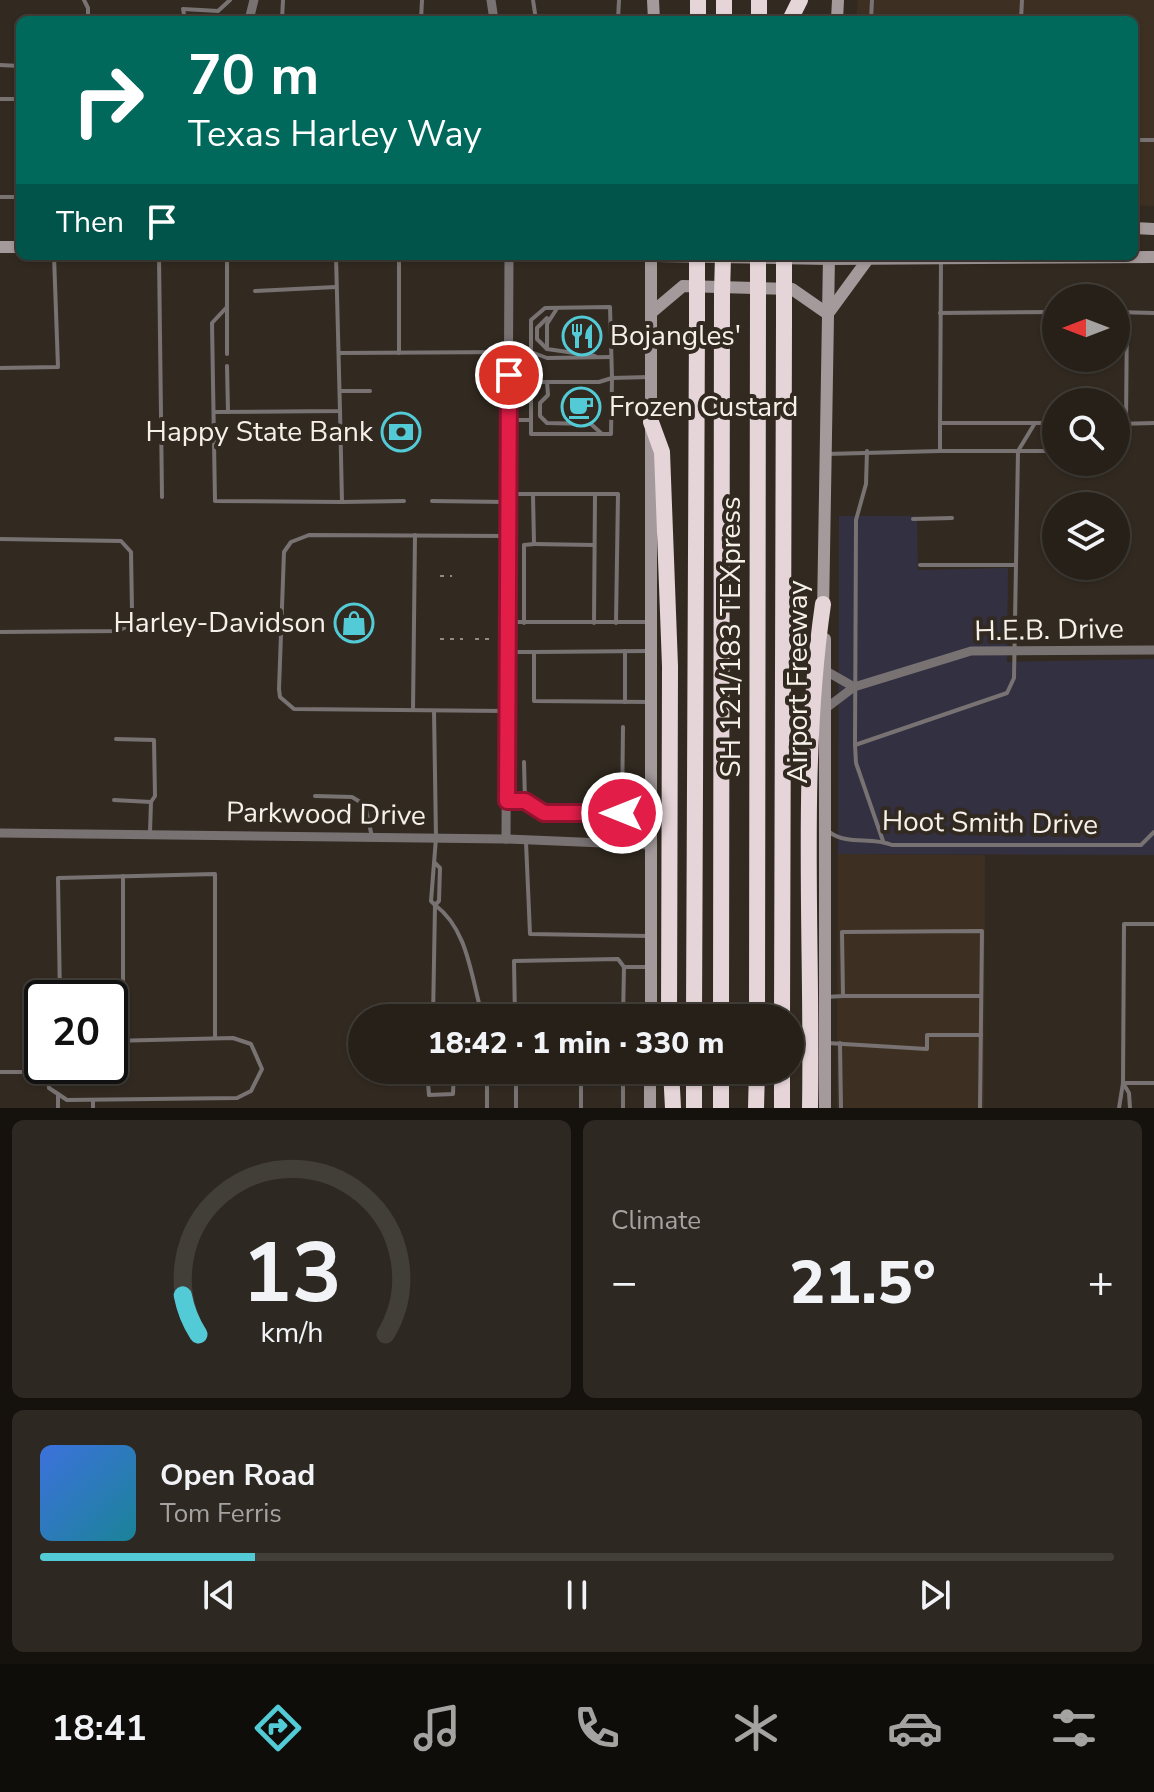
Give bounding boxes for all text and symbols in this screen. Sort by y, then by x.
text: 70 m [188,37,319,114]
icon: right [56,48,160,152]
text: Texas Harley Way [188,110,482,159]
icon: arrive [140,200,184,244]
text: Then [56,202,124,243]
north arrow [1042,284,1130,372]
map controls [1042,284,1130,580]
restaurant icon: Bojangles' [561,315,603,357]
place label: Bojangles' [610,317,741,355]
pin [475,341,543,409]
icon: arrive [487,353,531,397]
cafe icon: Frozen Custard [560,386,602,428]
place label: Frozen Custard [609,388,798,426]
button: search [1042,388,1130,476]
bank icon: Happy State Bank [380,411,422,453]
place label: Happy State Bank [146,413,374,451]
button: layers [1042,492,1130,580]
street label: SH 121/183 TEXpress [712,497,750,777]
street label: Airport Freeway [779,580,817,784]
shop icon: Harley-Davidson [333,602,375,644]
place label: Harley-Davidson [114,604,326,642]
street label: H.E.B. Drive [974,610,1124,650]
position arrow [580,771,664,855]
street label: Parkwood Drive [226,793,426,835]
street label: Hoot Smith Drive [882,802,1098,844]
speed limit sign: 20 [24,980,128,1084]
text: 18:42 · 1 min · 330 m [428,1023,724,1064]
text: Climate [611,1203,701,1238]
text: 13 [242,1217,341,1330]
text: 21.5° [789,1242,936,1324]
text: − [611,1253,637,1313]
text: + [1088,1253,1114,1313]
text: km/h [260,1313,323,1352]
text: Open Road [160,1455,315,1496]
text: Tom Ferris [160,1496,282,1531]
icon: previous [197,1573,241,1617]
icon: pause [555,1573,599,1617]
icon: next [913,1573,957,1617]
icon: directions [250,1700,306,1756]
icon: music [409,1700,465,1756]
icon: phone [569,1700,625,1756]
icon: climate [728,1700,784,1756]
icon: car [887,1700,943,1756]
icon: filters [1046,1700,1102,1756]
text: 18:41 [52,1704,147,1753]

